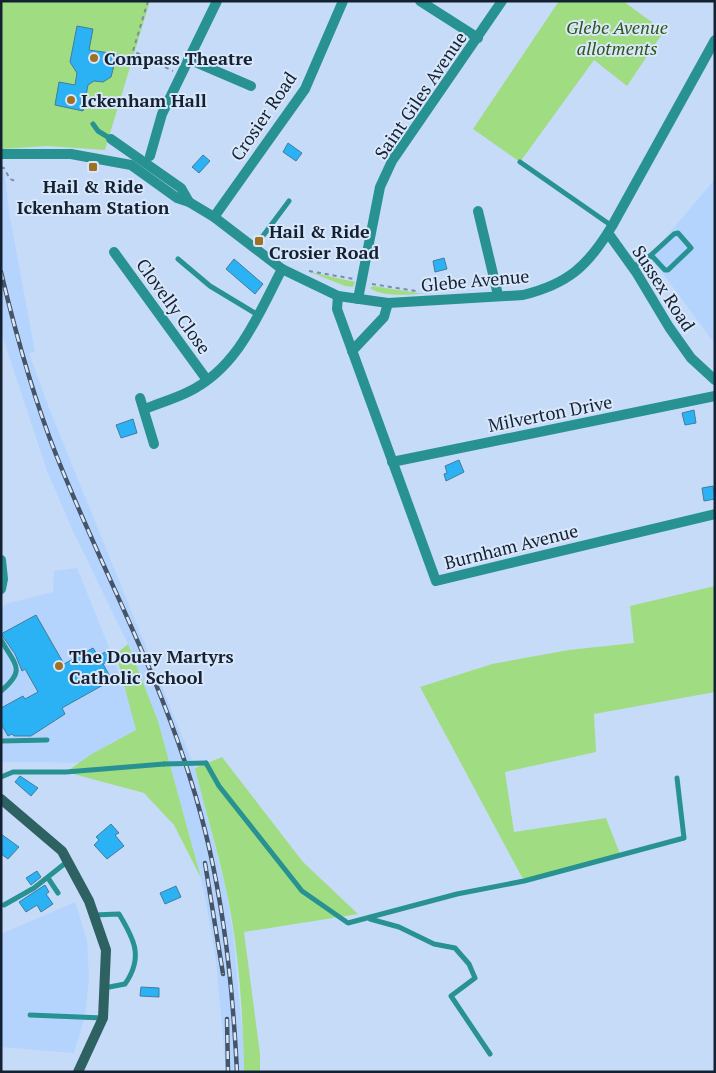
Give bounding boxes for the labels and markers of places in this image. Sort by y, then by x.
place label: Compass Theatre [104,46,253,70]
marker: Compass Theatre [88,52,100,64]
place label: Ickenham Hall [81,88,207,112]
marker: Ickenham Hall [65,94,77,106]
marker: Hail & Ride Ickenham Station [87,161,99,173]
place label: Hail & Ride Ickenham Station [17,174,170,219]
place label: Hail & Ride Crosier Road [269,219,379,264]
marker: Hail & Ride Crosier Road [253,235,265,247]
place label: The Douay Martyrs Catholic School [69,644,234,689]
marker: The Douay Martyrs Catholic School [53,660,65,672]

